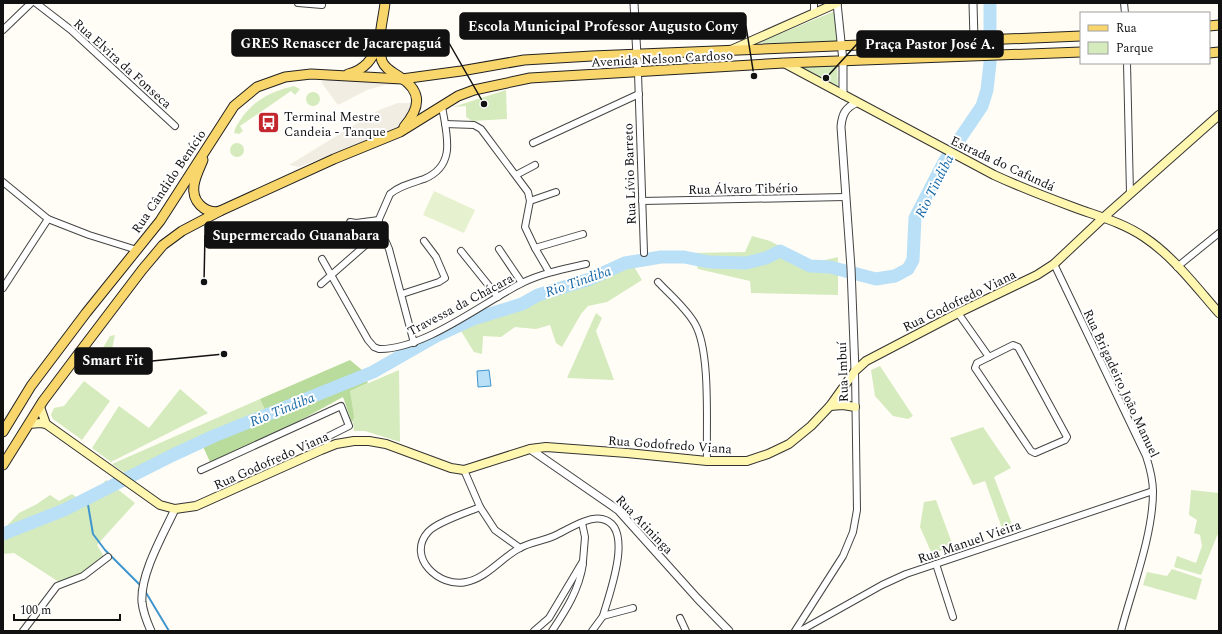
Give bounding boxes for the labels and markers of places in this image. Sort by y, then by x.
callout: Escola Municipal Professor Augusto Cony [460,13,746,39]
callout: GRES Renascer de Jacarepaguá [232,30,449,56]
callout: Praça Pastor José A. [857,31,1003,57]
place label: Terminal Mestre Candeia - Tanque [284,107,386,142]
bus stop icon: Terminal Mestre Candeia - Tanque [256,110,282,136]
callout: Supermercado Guanabara [205,222,388,248]
callout: Smart Fit [75,348,152,374]

